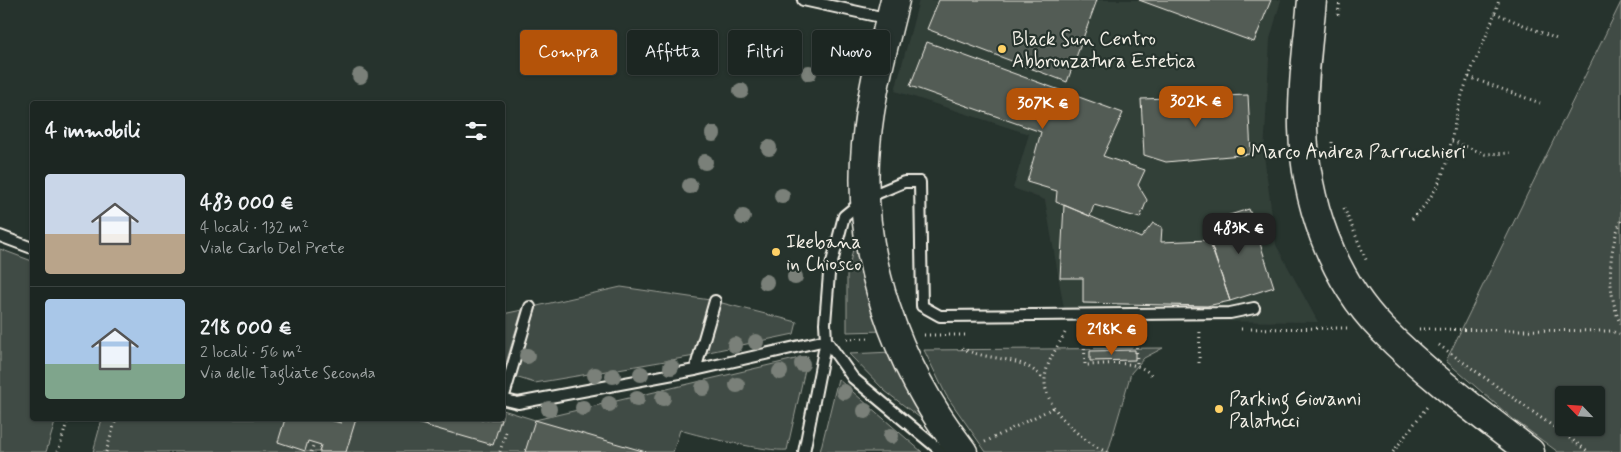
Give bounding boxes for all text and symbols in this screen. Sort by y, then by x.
place label: Black Sun Centro Abbronzatura Estetica [1012,27,1196,74]
chip: Compra [520,30,617,75]
chip: Affitta [627,30,718,75]
chip: Filtri [728,30,802,75]
chip: Nuovo [812,30,890,75]
marker: Black Sun Centro Abbronzatura Estetica [996,43,1008,55]
pin: 302K € [1155,86,1237,128]
pin: 307K € [1002,88,1084,130]
text: 302K € [1170,91,1222,112]
text: 307K € [1017,93,1069,114]
text: 4 immobili [45,117,140,145]
icon: filters [462,117,490,145]
place label: Marco Andrea Parrucchieri [1251,140,1466,165]
marker: Marco Andrea Parrucchieri [1235,145,1247,157]
text: 483 000 € [200,189,294,217]
icon: home [85,194,145,254]
pin: 483K € [1198,212,1280,255]
text: 4 locali · 132 m² [200,217,309,238]
text: 483K € [1214,218,1264,239]
place label: Ikebana in Chiosco [786,230,862,277]
text: Viale Carlo Del Prete [200,238,345,259]
marker: Ikebana in Chiosco [770,246,782,258]
text: 218 000 € [200,314,292,342]
pin: 218K € [1071,314,1153,356]
icon: home [85,319,145,379]
text: 218K € [1087,319,1137,340]
text: 2 locali · 56 m² [200,342,302,363]
text: Via delle Tagliate Seconda [200,363,376,384]
north arrow [1555,386,1605,436]
map controls [1555,386,1605,436]
place label: Parking Giovanni Palatucci [1229,387,1362,434]
marker: Parking Giovanni Palatucci [1213,403,1225,415]

